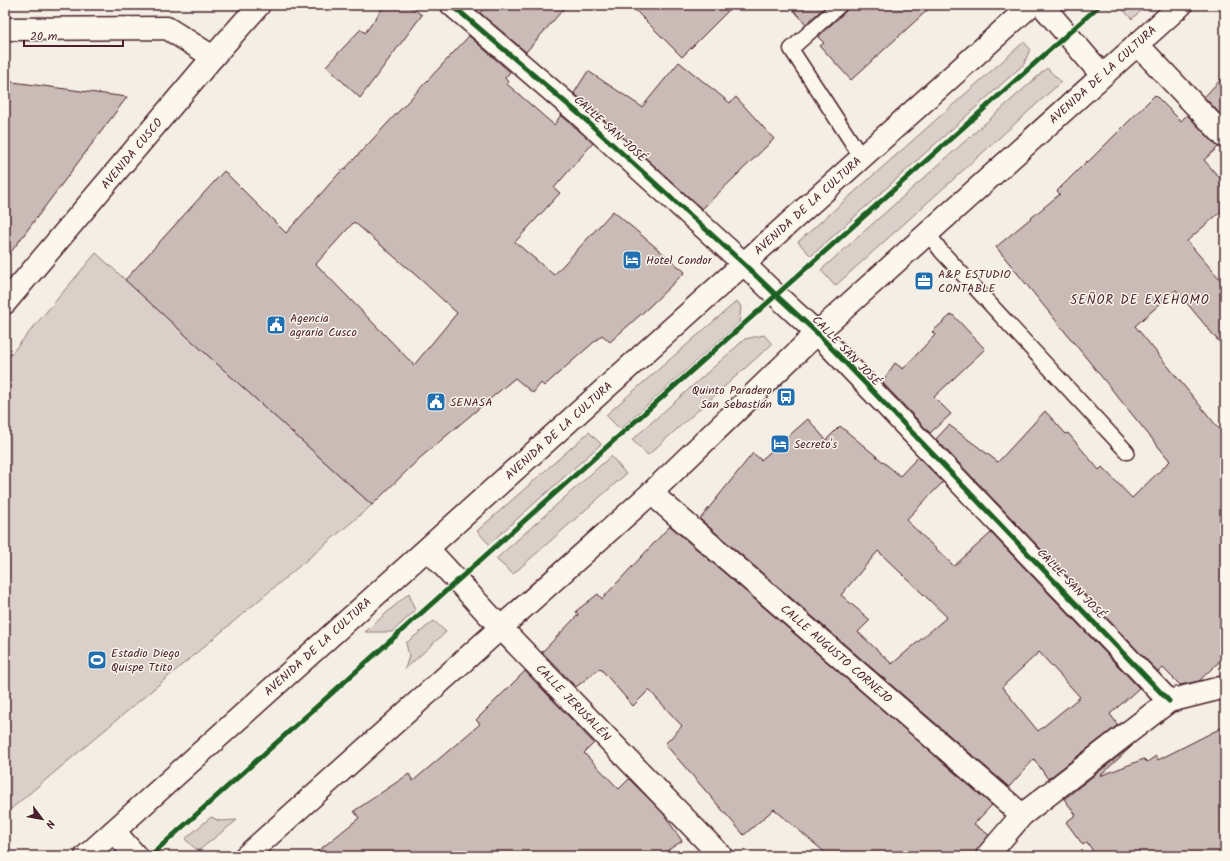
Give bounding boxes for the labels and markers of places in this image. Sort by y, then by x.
hotel icon: Hotel Condor [621,249,643,271]
place label: Hotel Condor [646,251,713,270]
place label: A&P ESTUDIO CONTABLE [938,265,1012,298]
office icon: A&P ESTUDIO CONTABLE [913,270,935,292]
place label: Agencia agraria Cusco [290,309,357,342]
public building icon: Agencia agraria Cusco [265,314,287,336]
place label: Quinto Paradero San Sebastián [692,381,772,414]
bus stop icon: Quinto Paradero San Sebastián [775,386,797,408]
public building icon: SENASA [425,391,447,413]
place label: SENASA [450,393,492,412]
hotel icon: Secreto's [769,433,791,455]
place label: Secreto's [794,435,837,454]
place label: Estadio Diego Quispe Ttito [111,644,180,677]
sports icon: Estadio Diego Quispe Ttito [86,649,108,671]

